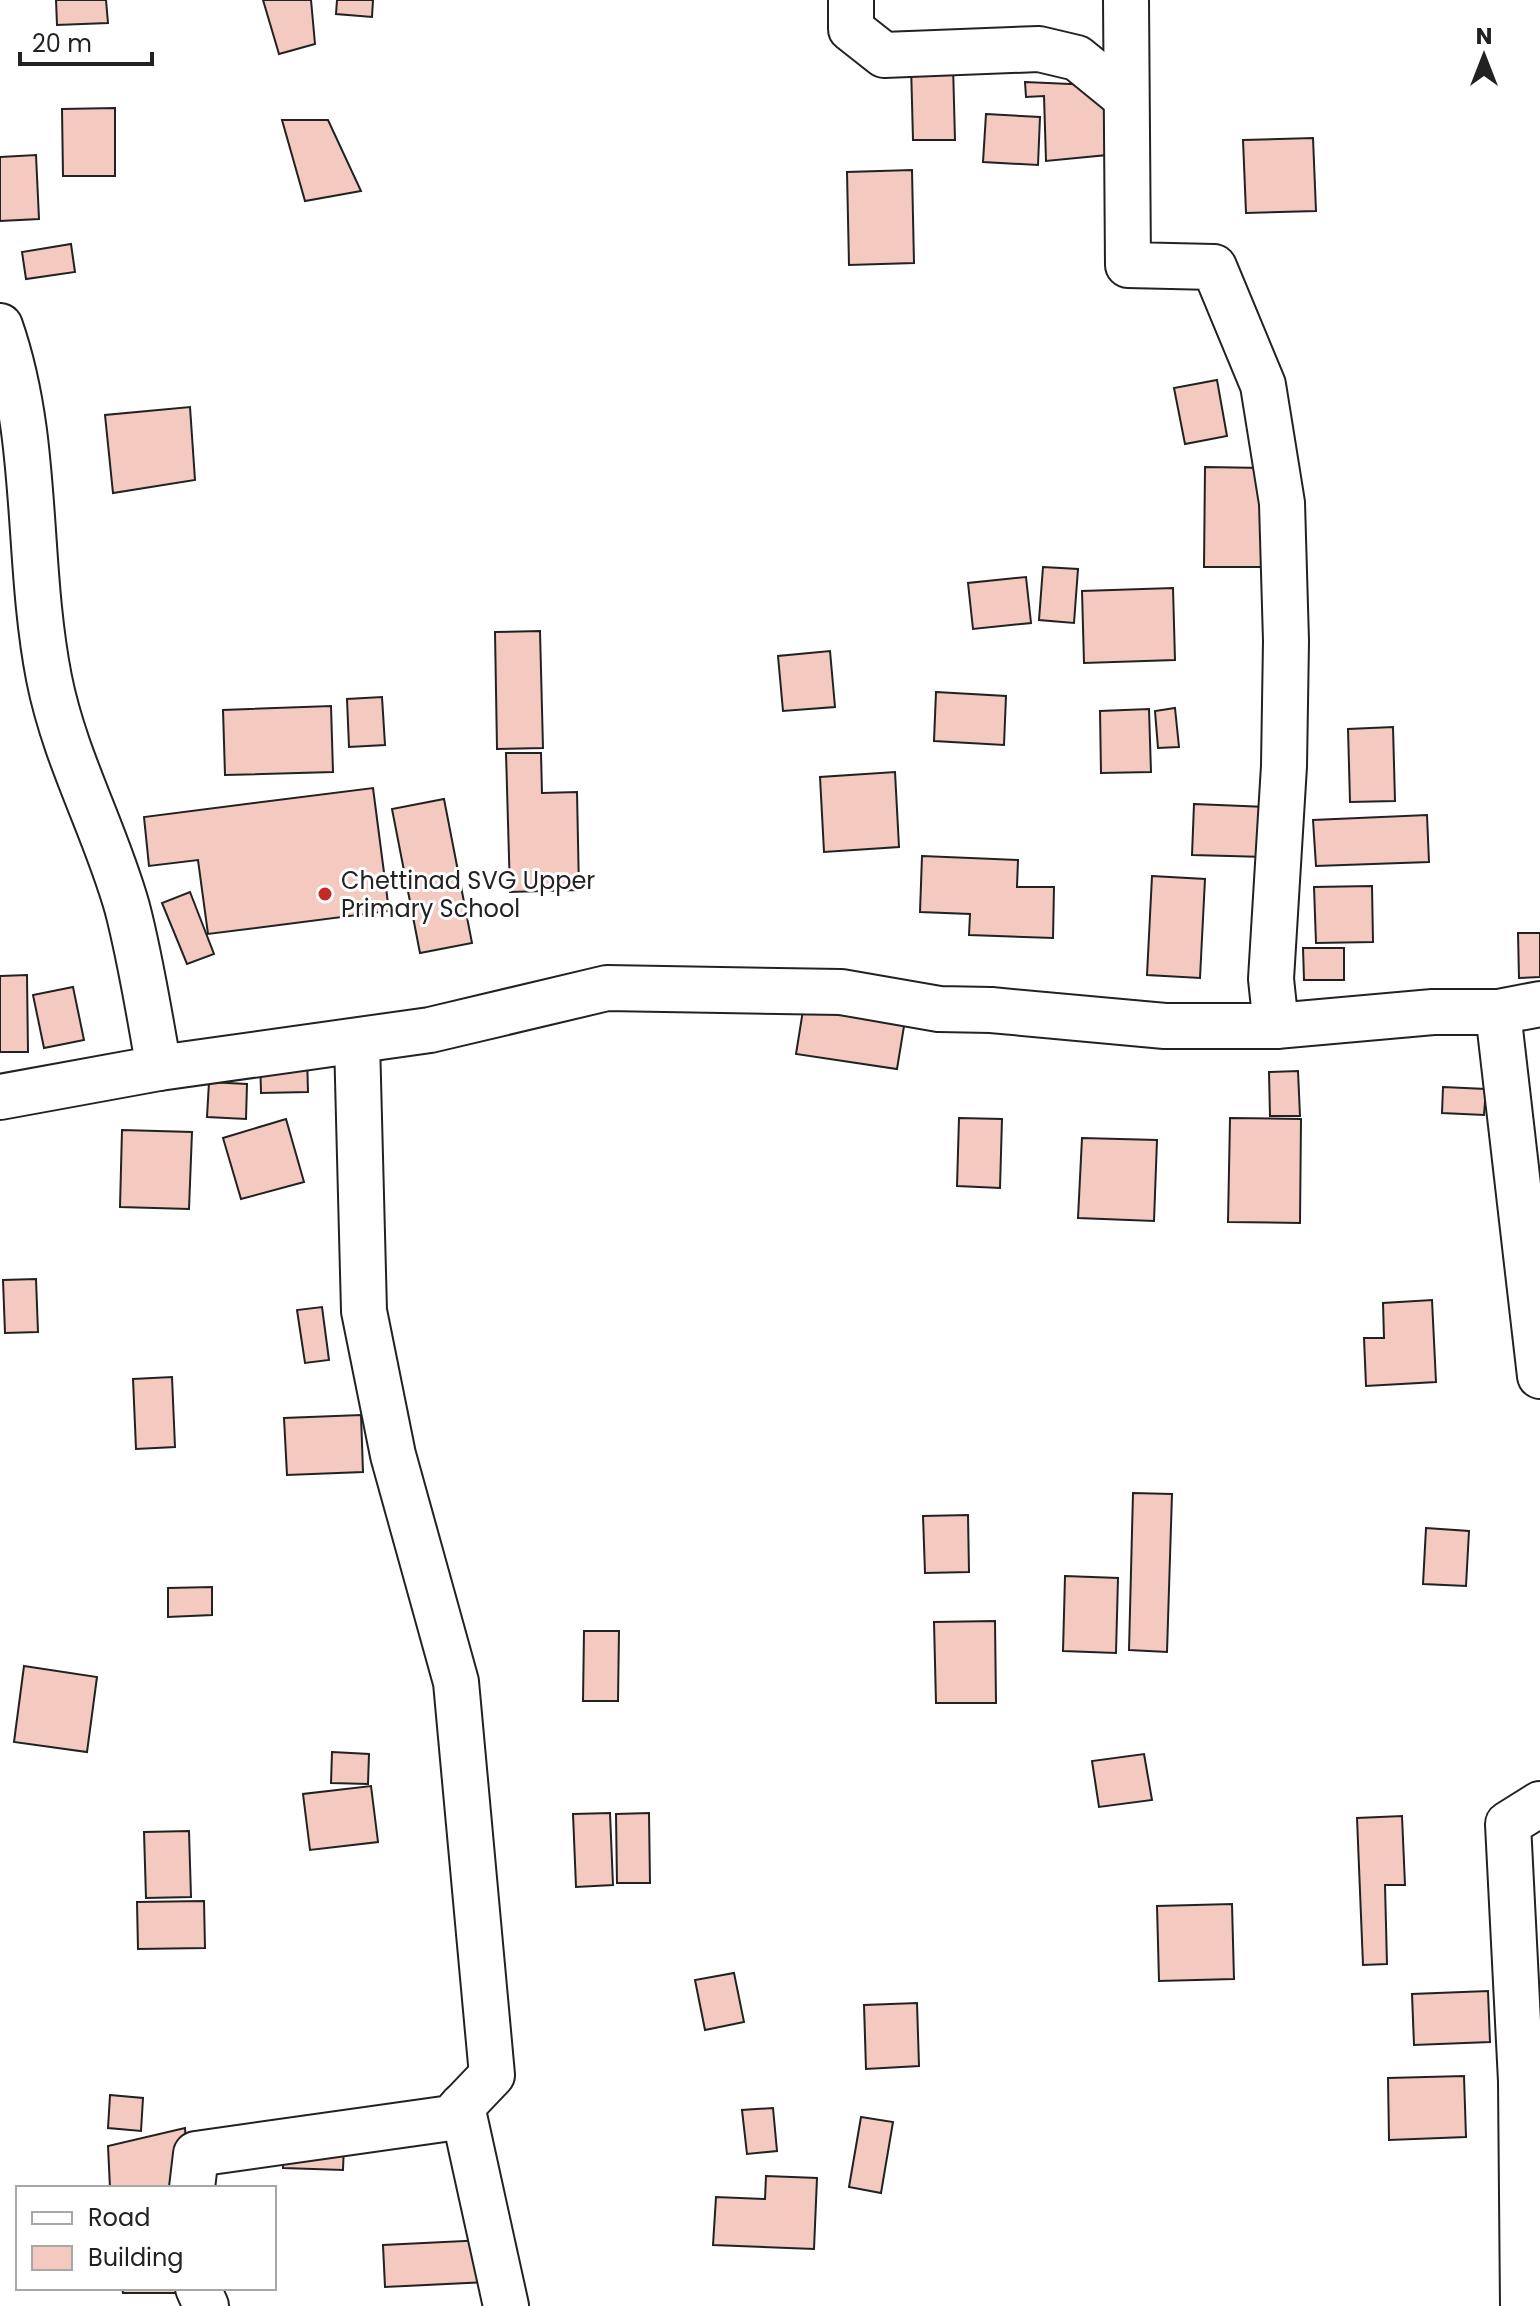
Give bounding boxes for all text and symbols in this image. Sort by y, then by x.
scale bar [20,16,152,66]
north arrow [1444,16,1524,96]
text: N [1476,21,1492,52]
text: 20 m [32,27,92,60]
place label: Chettinad SVG Upper Primary School [341,864,595,925]
marker: Chettinad SVG Upper Primary School [316,885,334,903]
legend [16,2186,276,2290]
text: Road [88,2201,150,2234]
text: Building [88,2241,184,2274]

